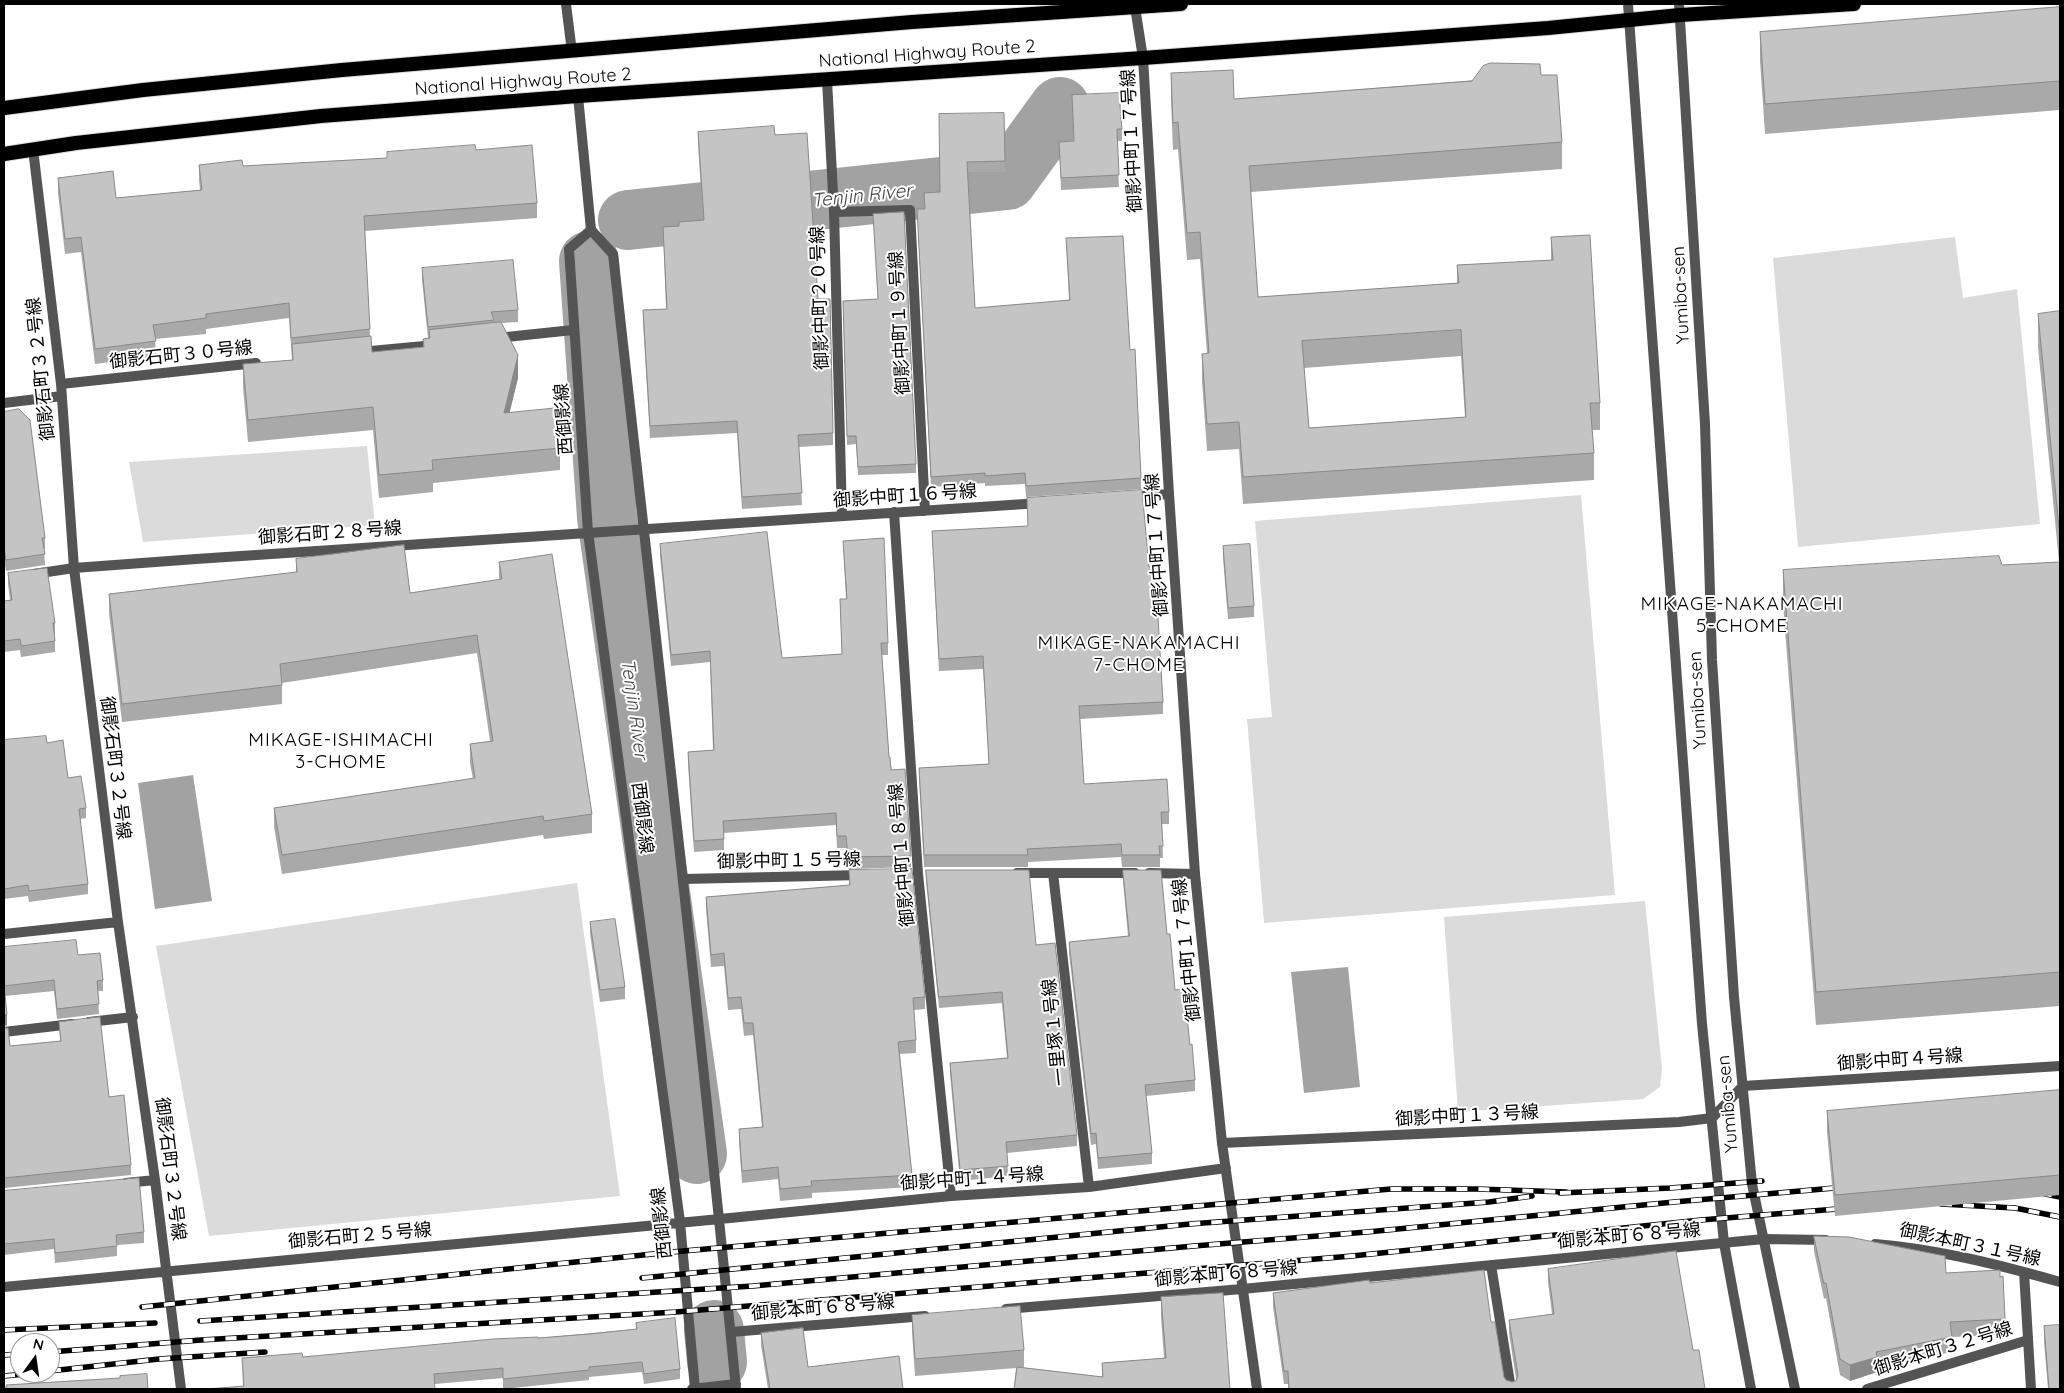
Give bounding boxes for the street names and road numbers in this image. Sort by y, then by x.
street label: National Highway Route 2 [818,36,1036,72]
street label: National Highway Route 2 [414,64,632,100]
street label: 御影中町１７号線 [1117,69,1147,213]
street label: 御影中町２０号線 [807,226,833,370]
street label: Yumiba-sen [1668,245,1694,345]
street label: 御影中町１９号線 [885,251,915,395]
street label: 御影石町３２号線 [23,296,59,442]
street label: 御影石町３０号線 [108,337,254,373]
street label: 西御影線 [551,382,577,456]
street label: 御影中町１７号線 [1141,472,1173,618]
street label: 御影中町１６号線 [832,480,978,512]
street label: 御影石町２８号線 [257,517,403,549]
street label: Yumiba-sen [1685,650,1711,750]
street label: 御影石町３２号線 [96,695,134,841]
street label: 西御影線 [627,781,657,855]
street label: 御影中町１８号線 [885,782,919,928]
street label: 御影中町１５号線 [717,849,861,873]
street label: 御影中町１７号線 [1169,877,1205,1023]
street label: 一里塚１号線 [1039,977,1071,1087]
street label: 御影中町４号線 [1836,1045,1964,1075]
street label: Yumiba-sen [1713,1054,1743,1154]
street label: 御影石町３２号線 [151,1096,189,1242]
street label: 御影中町１３号線 [1395,1101,1539,1131]
street label: 御影中町１４号線 [899,1163,1045,1195]
street label: 西御影線 [647,1186,677,1260]
street label: 御影石町２５号線 [287,1219,433,1253]
street label: 御影本町６８号線 [1556,1219,1702,1253]
street label: 御影本町３１号線 [1897,1219,2043,1271]
street label: 御影本町６８号線 [1153,1257,1299,1291]
street label: 御影本町６８号線 [750,1291,896,1325]
street label: 御影本町３２号線 [1871,1318,2015,1380]

